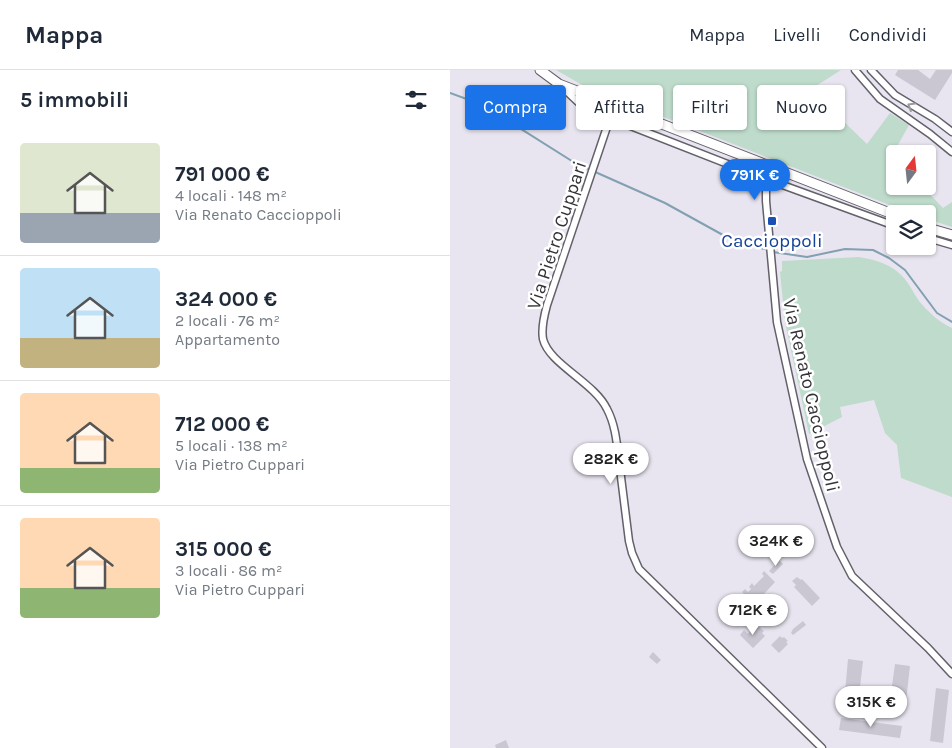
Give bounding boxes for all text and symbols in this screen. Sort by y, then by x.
text: Mappa [25,21,103,49]
text: Mappa [689,24,745,46]
text: Livelli [773,24,821,46]
text: Condividi [849,24,927,46]
chip: Compra [465,85,566,130]
chip: Affitta [576,85,663,130]
chip: Filtri [673,85,747,130]
chip: Nuovo [757,85,845,130]
icon: filters [402,86,430,114]
text: 5 immobili [20,88,129,112]
one-way arrow [908,102,917,112]
north arrow [886,145,936,195]
map controls [886,145,936,255]
street label: Via Pietro Cuppari [523,158,591,312]
pin: 791K € [714,158,796,201]
text: 791 000 € [175,162,270,186]
icon: home [60,163,120,223]
text: 791K € [731,165,779,184]
text: 4 locali · 148 m² [175,186,287,205]
text: Via Renato Caccioppoli [175,205,342,224]
button: layers [886,205,936,255]
marker: Caccioppoli [766,215,778,227]
place label: Caccioppoli [721,230,823,252]
text: 324 000 € [175,287,277,311]
icon: home [60,288,120,348]
street label: Via Renato Caccioppoli [778,296,844,494]
text: 2 locali · 76 m² [175,311,280,330]
text: Appartamento [175,330,280,349]
text: 712 000 € [175,412,269,436]
icon: home [60,413,120,473]
text: 5 locali · 138 m² [175,436,288,455]
pin: 282K € [570,442,652,485]
text: 282K € [584,449,638,468]
text: Via Pietro Cuppari [175,455,305,474]
pin: 324K € [735,524,817,567]
text: 324K € [749,531,803,550]
text: 315 000 € [175,537,272,561]
icon: home [60,538,120,598]
text: 3 locali · 86 m² [175,561,282,580]
text: Via Pietro Cuppari [175,580,305,599]
pin: 712K € [712,594,794,636]
text: 712K € [729,600,777,619]
pin: 315K € [830,686,912,728]
text: 315K € [846,692,896,711]

